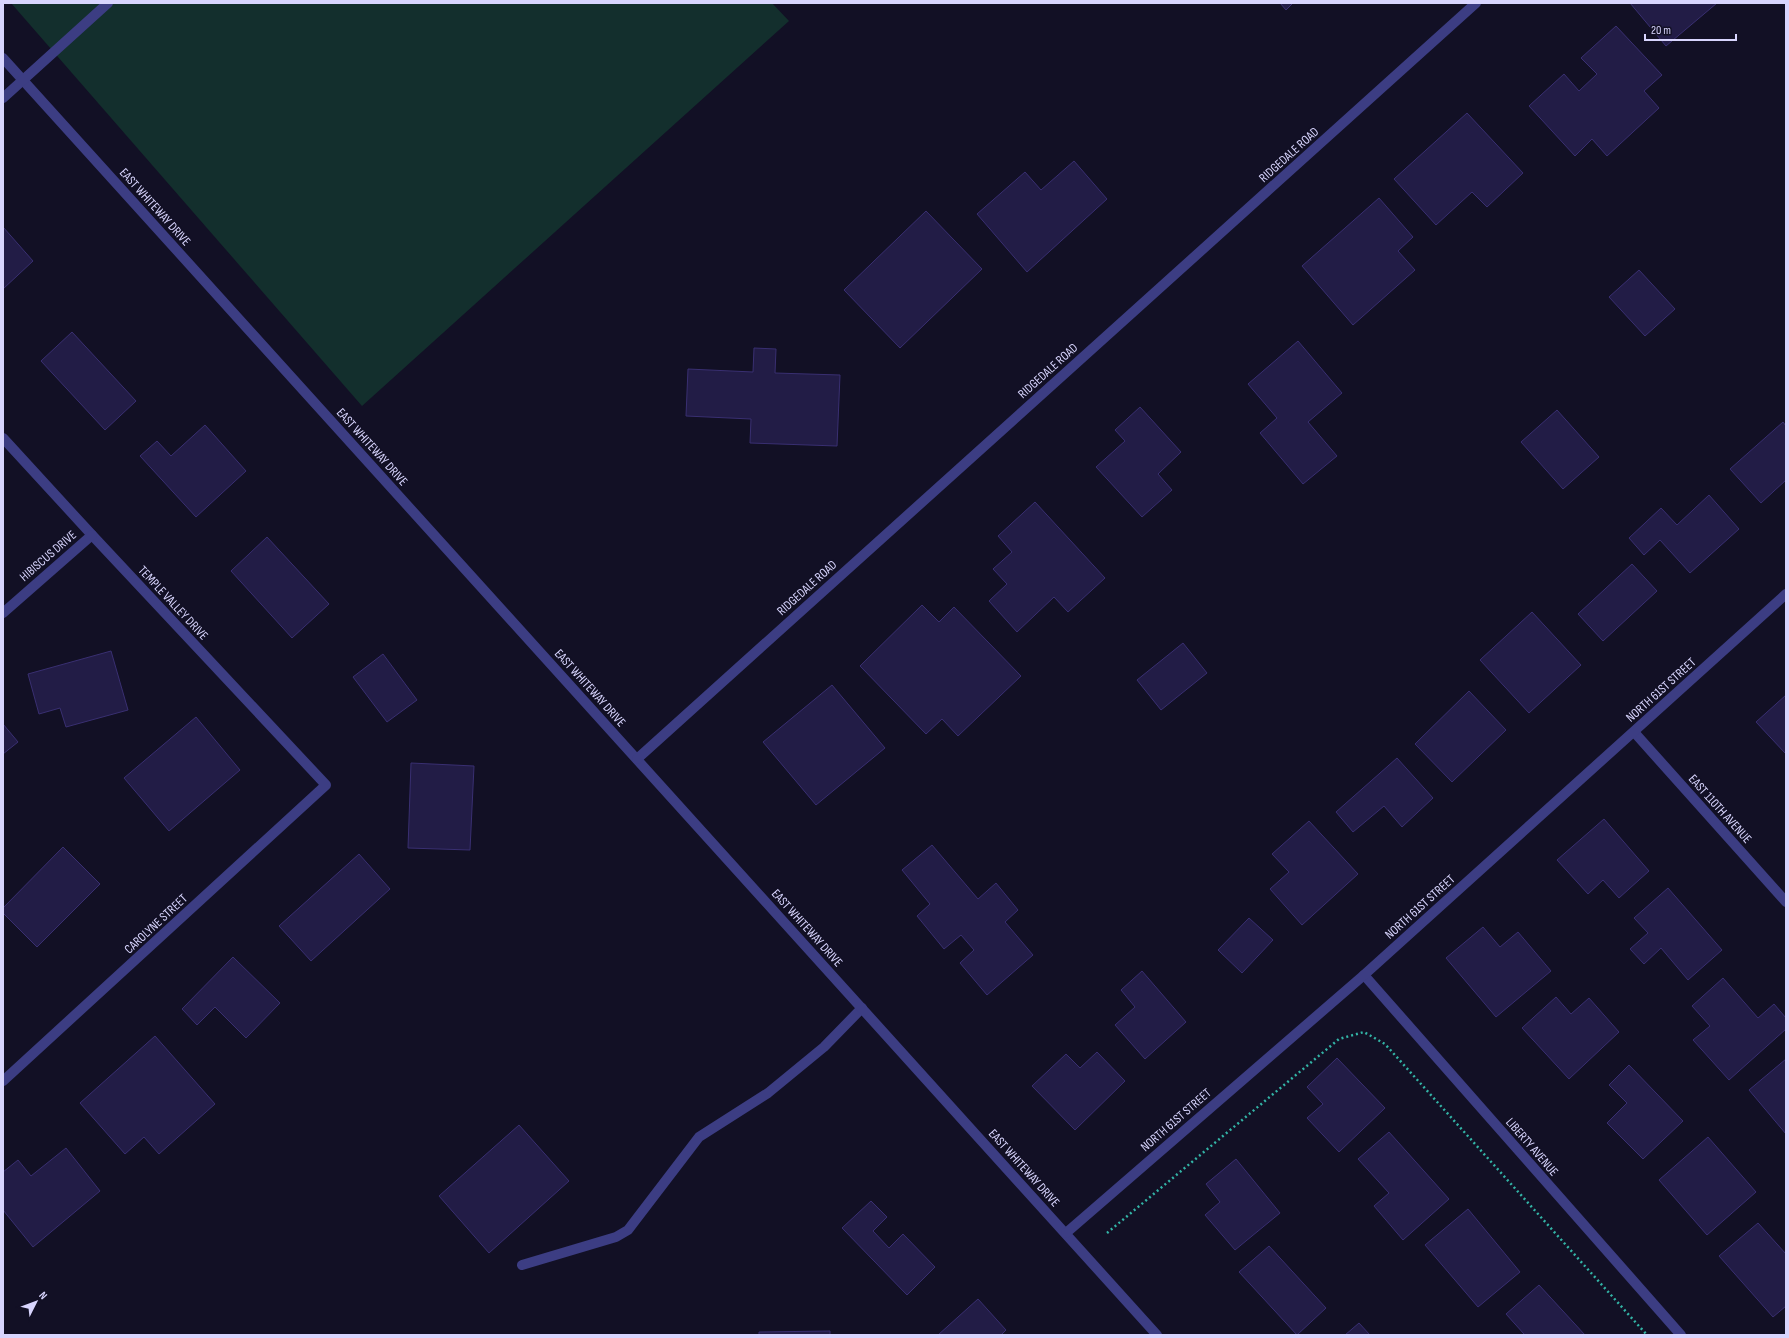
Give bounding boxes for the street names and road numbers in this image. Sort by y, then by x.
street label: RIDGEDALE ROAD [1256,124,1322,186]
street label: EAST WHITEWAY DRIVE [116,165,194,249]
street label: RIDGEDALE ROAD [1015,340,1081,402]
street label: EAST WHITEWAY DRIVE [333,405,411,489]
street label: HIBISCUS DRIVE [16,527,80,585]
street label: RIDGEDALE ROAD [774,557,840,619]
street label: TEMPLE VALLEY DRIVE [134,563,212,643]
street label: EAST WHITEWAY DRIVE [551,646,629,730]
street label: NORTH 61ST STREET [1623,654,1699,726]
street label: EAST 110TH AVENUE [1685,771,1755,847]
street label: NORTH 61ST STREET [1382,871,1458,943]
street label: EAST WHITEWAY DRIVE [768,886,846,970]
street label: CAROLYNE STREET [121,891,191,957]
street label: NORTH 61ST STREET [1137,1085,1215,1155]
street label: LIBERTY AVENUE [1502,1115,1562,1179]
street label: EAST WHITEWAY DRIVE [985,1126,1063,1210]

